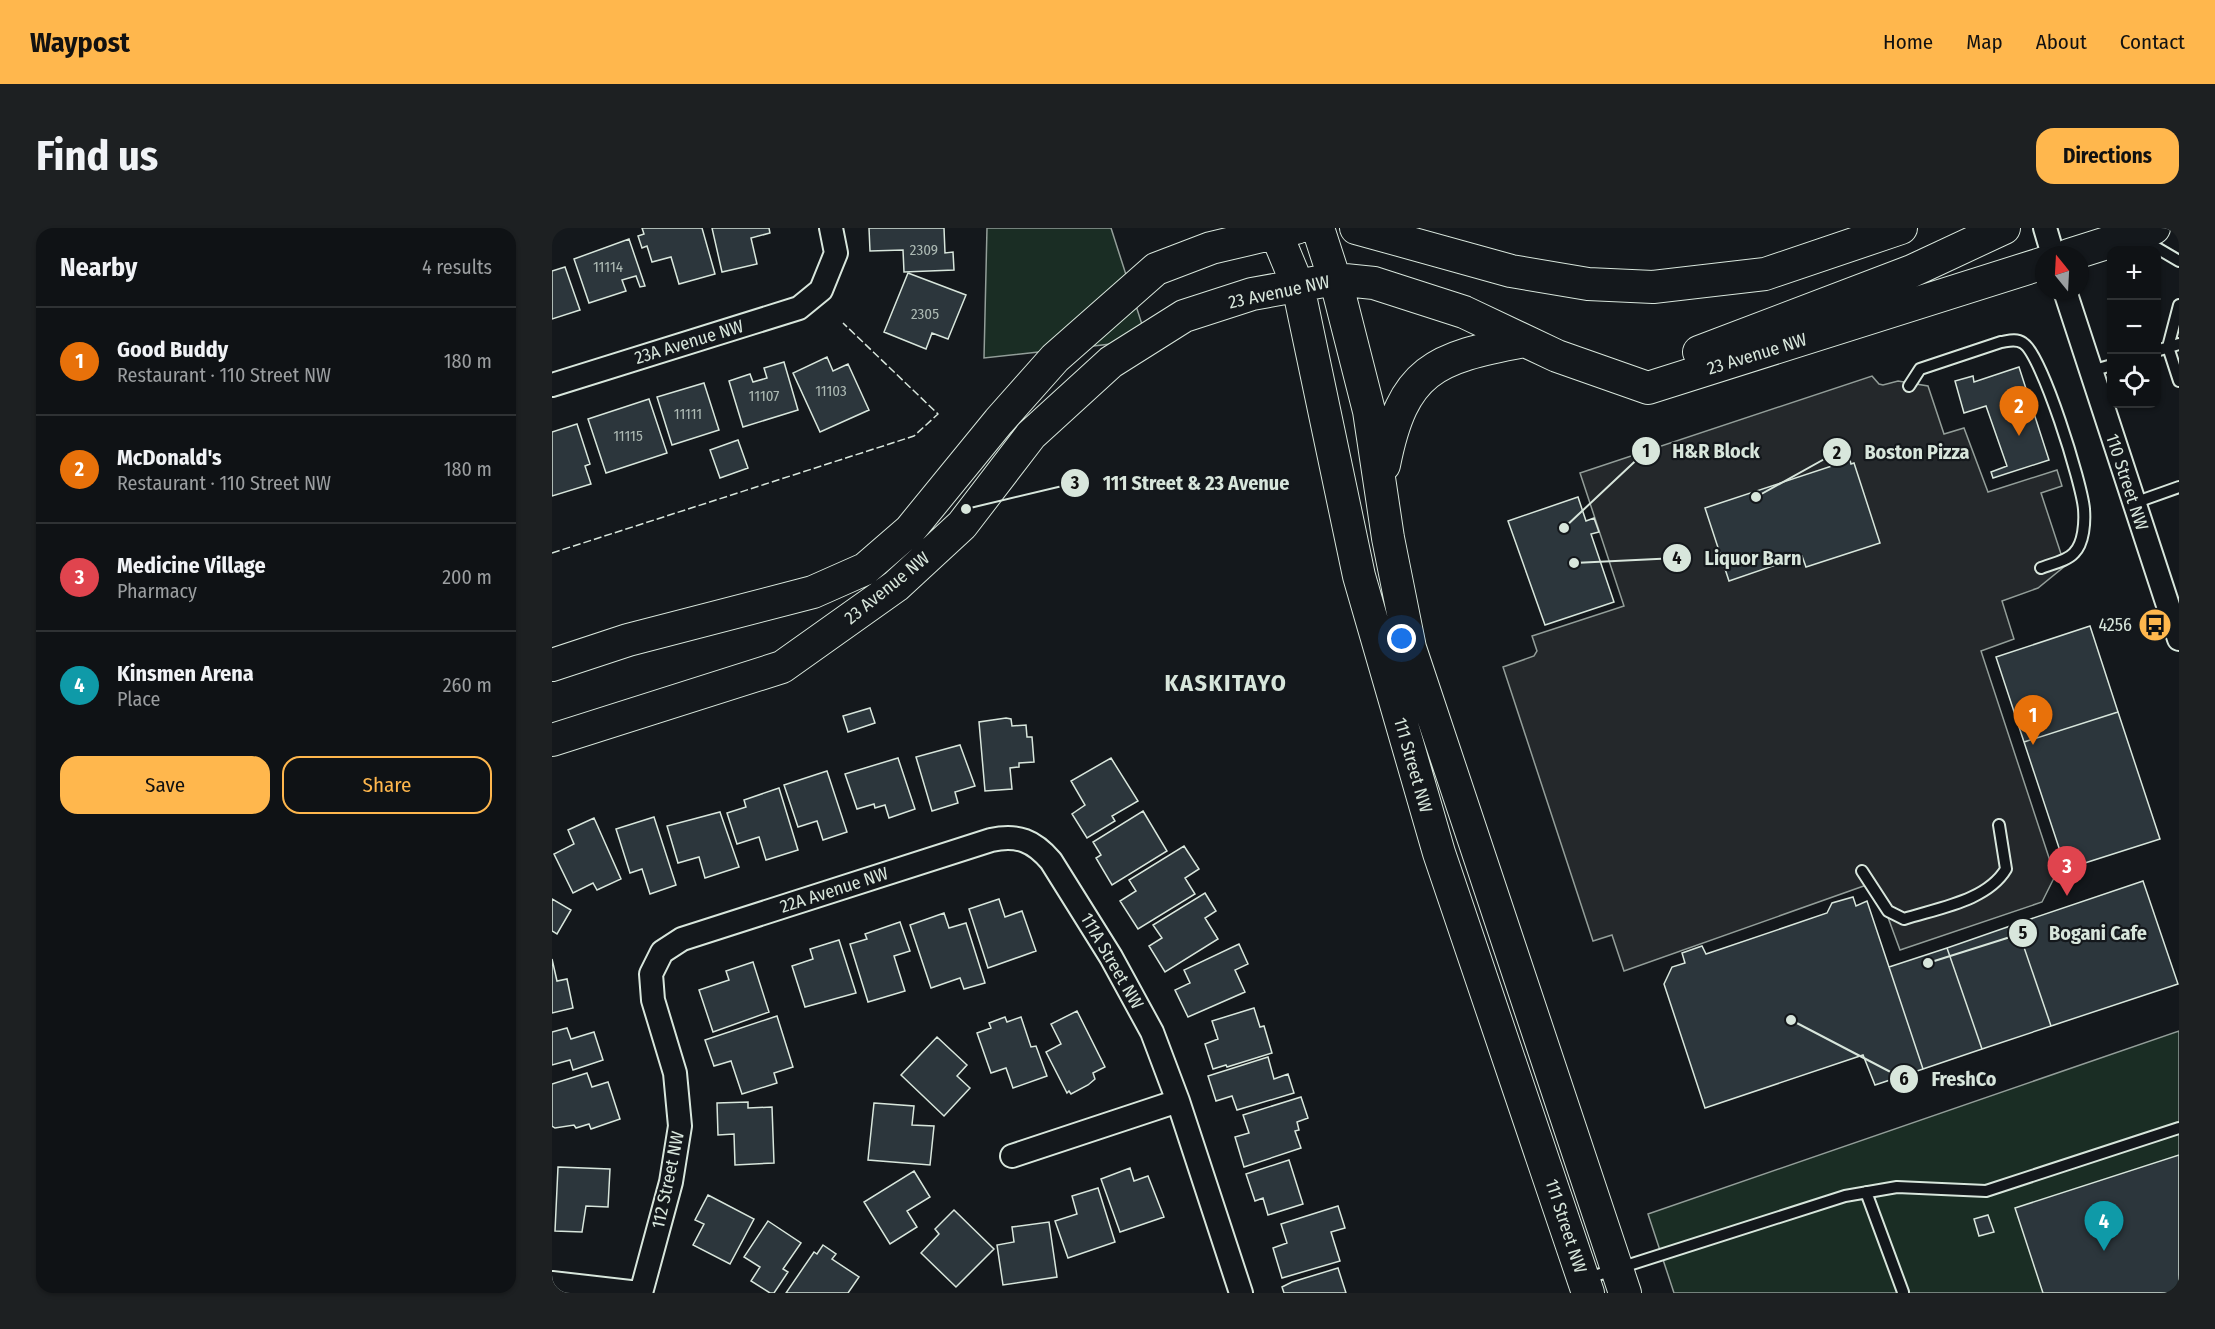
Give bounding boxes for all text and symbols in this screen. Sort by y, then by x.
text: Waypost [30,26,130,59]
text: Home [1883,29,1933,55]
text: Map [1966,29,2003,55]
text: About [2036,29,2087,55]
text: Contact [2120,29,2185,55]
button: Directions [2036,128,2179,184]
text: Find us [36,131,158,181]
house number: 2309 [910,241,938,259]
north arrow [2035,246,2089,300]
map controls [2107,246,2161,408]
button: + [2107,246,2161,300]
text: Nearby [60,252,137,283]
text: 4 results [422,255,492,279]
house number: 11114 [593,258,623,276]
street label: 23 Avenue NW [1226,270,1332,313]
button: − [2107,300,2161,354]
house number: 2305 [911,305,939,323]
street label: 23A Avenue NW [632,315,746,369]
street label: 23 Avenue NW [1705,328,1810,380]
text: Good Buddy [117,336,228,363]
text: 1 [75,349,84,373]
text: 180 m [444,349,492,373]
button: locate [2107,354,2161,408]
text: Restaurant · 110 Street NW [117,363,331,387]
house number: 11103 [815,382,847,400]
pin: 2 [2000,386,2038,436]
house number: 11107 [749,387,779,405]
house number: 11111 [674,405,702,423]
house number: 11115 [613,427,643,445]
street label: 110 Street NW [2101,431,2153,534]
callout: H&R Block [1631,432,1772,470]
callout: Boston Pizza [1822,433,1981,471]
text: H&R Block [1672,439,1761,463]
text: 1 [1642,440,1650,462]
text: Boston Pizza [1864,440,1970,464]
text: 2 [1832,442,1841,464]
text: McDonald's [117,444,222,471]
text: 2 [75,457,84,481]
text: 180 m [444,457,492,481]
callout: 111 Street & 23 Avenue [1060,464,1301,502]
text: Restaurant · 110 Street NW [117,471,331,495]
text: 111 Street & 23 Avenue [1103,471,1289,495]
text: 3 [1070,472,1080,494]
callout: Liquor Barn [1662,539,1813,577]
text: Liquor Barn [1705,546,1801,570]
street label: 23 Avenue NW [840,547,934,629]
text: 4 [1672,547,1682,569]
text: Medicine Village [117,552,266,579]
text: 3 [75,565,84,589]
text: 200 m [442,565,492,589]
text: Pharmacy [117,579,197,603]
bus stop icon: 4256 [2137,607,2173,643]
place label: 4256 [2098,614,2132,636]
your location [1387,624,1416,653]
text: Kinsmen Arena [117,660,254,687]
district label: KASKITAYO [1165,669,1287,697]
text: 4 [74,673,85,697]
text: 260 m [443,673,492,697]
text: Place [117,687,160,711]
pin: 1 [2014,696,2052,745]
street label: 111 Street NW [1389,715,1437,815]
button: Save [60,756,270,814]
button: Share [282,756,492,814]
pin: 3 [2048,846,2086,896]
street label: 22A Avenue NW [777,862,891,918]
street label: 111A Street NW [1076,909,1149,1013]
callout: Bogani Cafe [2008,914,2159,952]
text: Bogani Cafe [2049,921,2147,945]
text: 5 [2019,922,2028,944]
callout: FreshCo [1889,1060,2008,1098]
text: FreshCo [1931,1067,1997,1091]
text: 6 [1899,1068,1909,1090]
street label: 112 Street NW [647,1129,689,1231]
street label: 111 Street NW [1540,1176,1592,1276]
pin: 4 [2084,1202,2124,1251]

